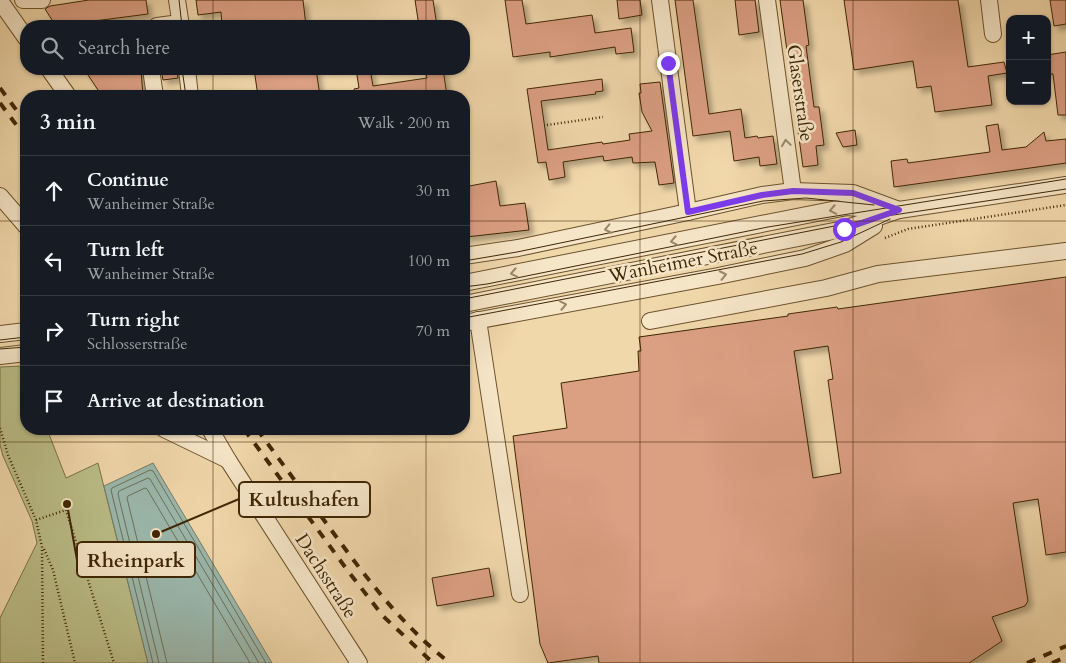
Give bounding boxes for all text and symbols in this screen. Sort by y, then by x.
map controls [1006,15,1051,105]
button: + [1006,15,1051,60]
search box [20,20,470,75]
icon: search [38,34,66,62]
text: Search here [78,35,170,61]
street label: Glaserstraße [780,43,820,143]
route end [657,52,680,75]
button: − [1006,60,1051,105]
text: 3 min [40,108,96,137]
text: Walk · 200 m [358,112,450,134]
one-way arrow [781,139,792,147]
text: Continue [87,167,169,193]
icon: ahead [40,177,68,205]
text: 30 m [416,180,450,202]
text: Wanheimer Straße [87,193,215,215]
one-way arrow [829,204,838,215]
route start [833,218,856,241]
one-way arrow [603,223,612,234]
street label: Wanheimer Straße [605,235,760,289]
one-way arrow [669,236,678,246]
text: Turn left [87,237,164,263]
icon: left [40,247,68,275]
text: 100 m [408,250,450,272]
text: Wanheimer Straße [87,263,215,285]
one-way arrow [510,268,519,278]
one-way arrow [719,270,728,281]
one-way arrow [559,300,568,311]
text: Turn right [87,307,179,333]
icon: right [40,317,68,345]
text: 70 m [416,320,450,342]
text: Schlosserstraße [87,333,188,355]
icon: arrive [40,387,68,415]
text: Arrive at destination [87,388,264,414]
callout: Kultushafen [239,482,370,517]
text: Kultushafen [249,486,360,513]
street label: Dachsstraße [289,528,363,624]
callout: Rheinpark [77,542,195,577]
text: Rheinpark [87,547,186,574]

